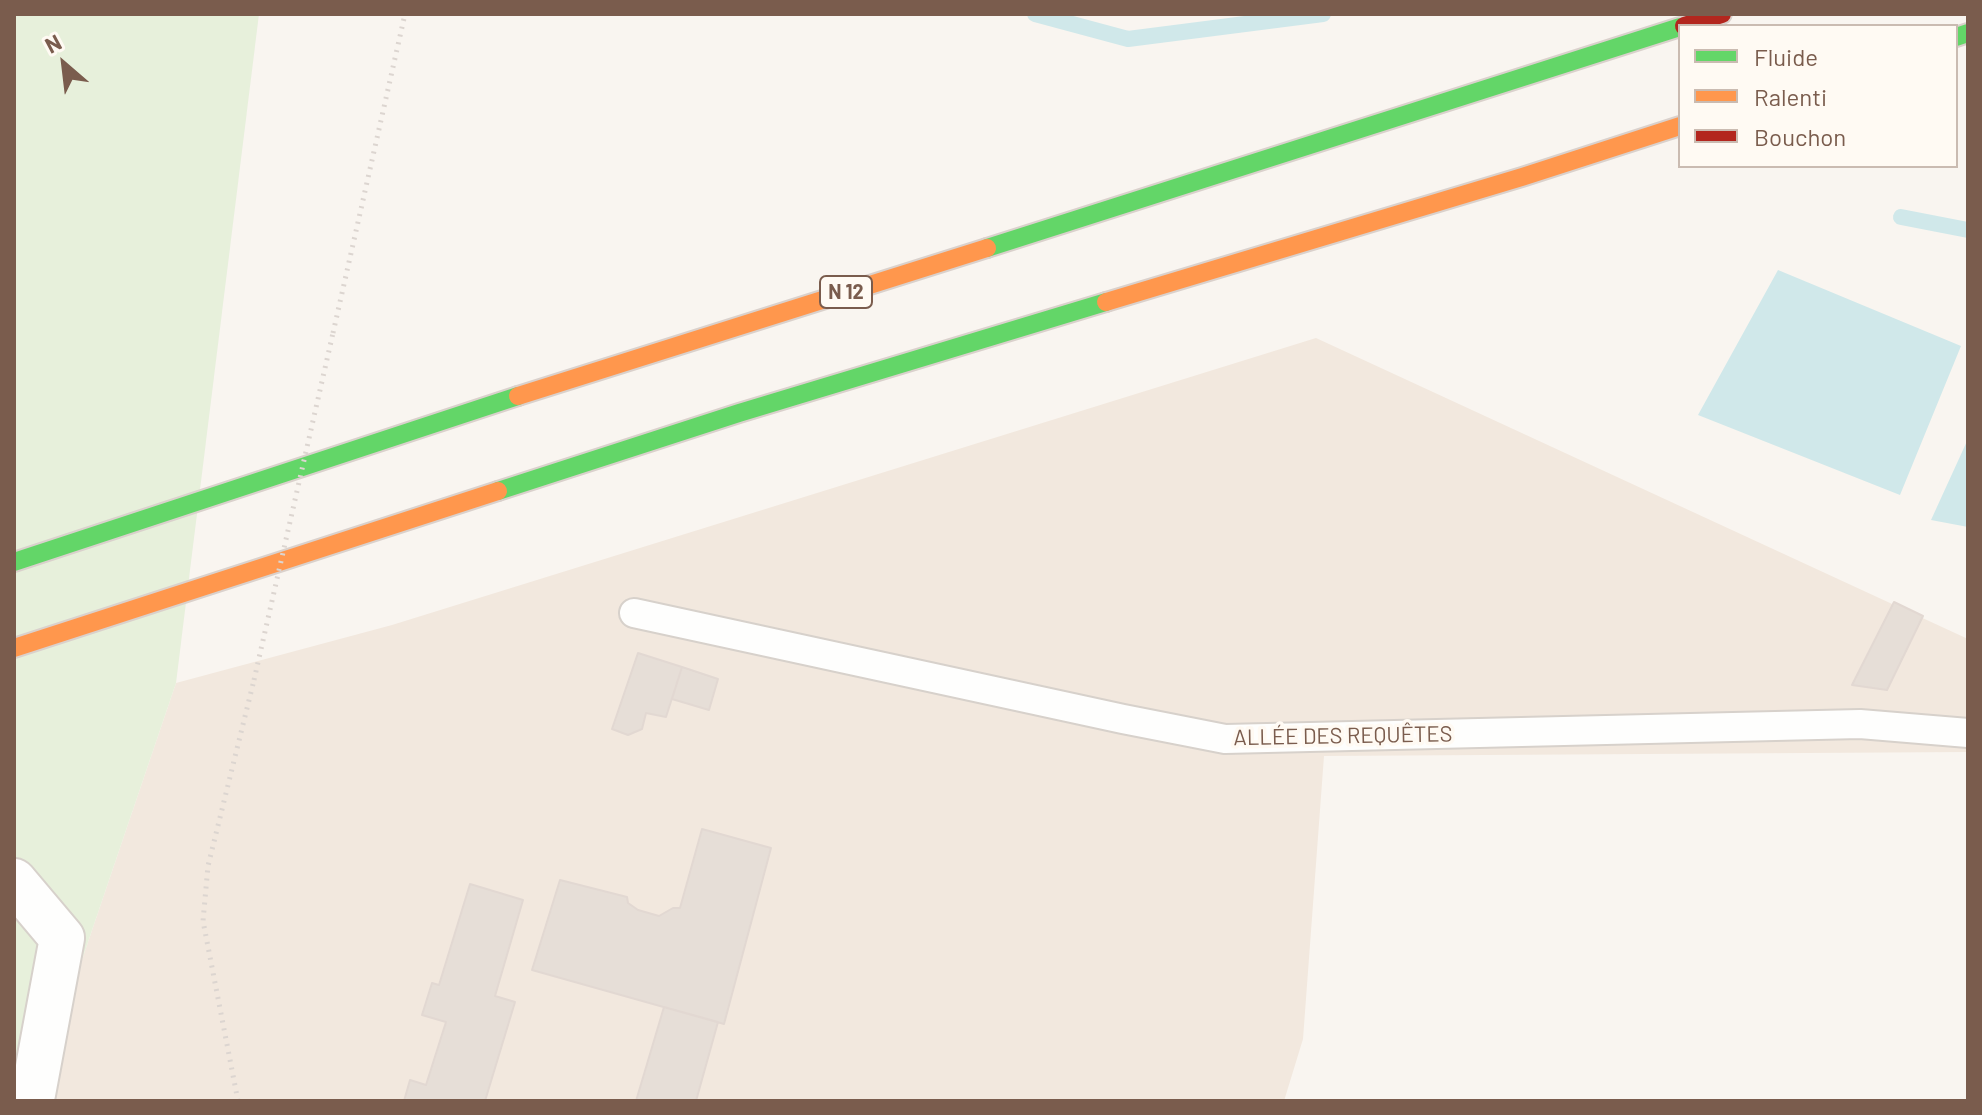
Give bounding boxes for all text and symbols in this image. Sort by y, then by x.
north arrow [24,24,104,104]
legend [1678,24,1958,168]
text: N [40,28,65,58]
text: Fluide [1754,42,1818,71]
text: Ralenti [1754,82,1827,111]
text: Bouchon [1754,122,1846,151]
road number: N 12 [820,276,872,308]
street label: ALLÉE DES REQUÊTES [1233,721,1453,751]

